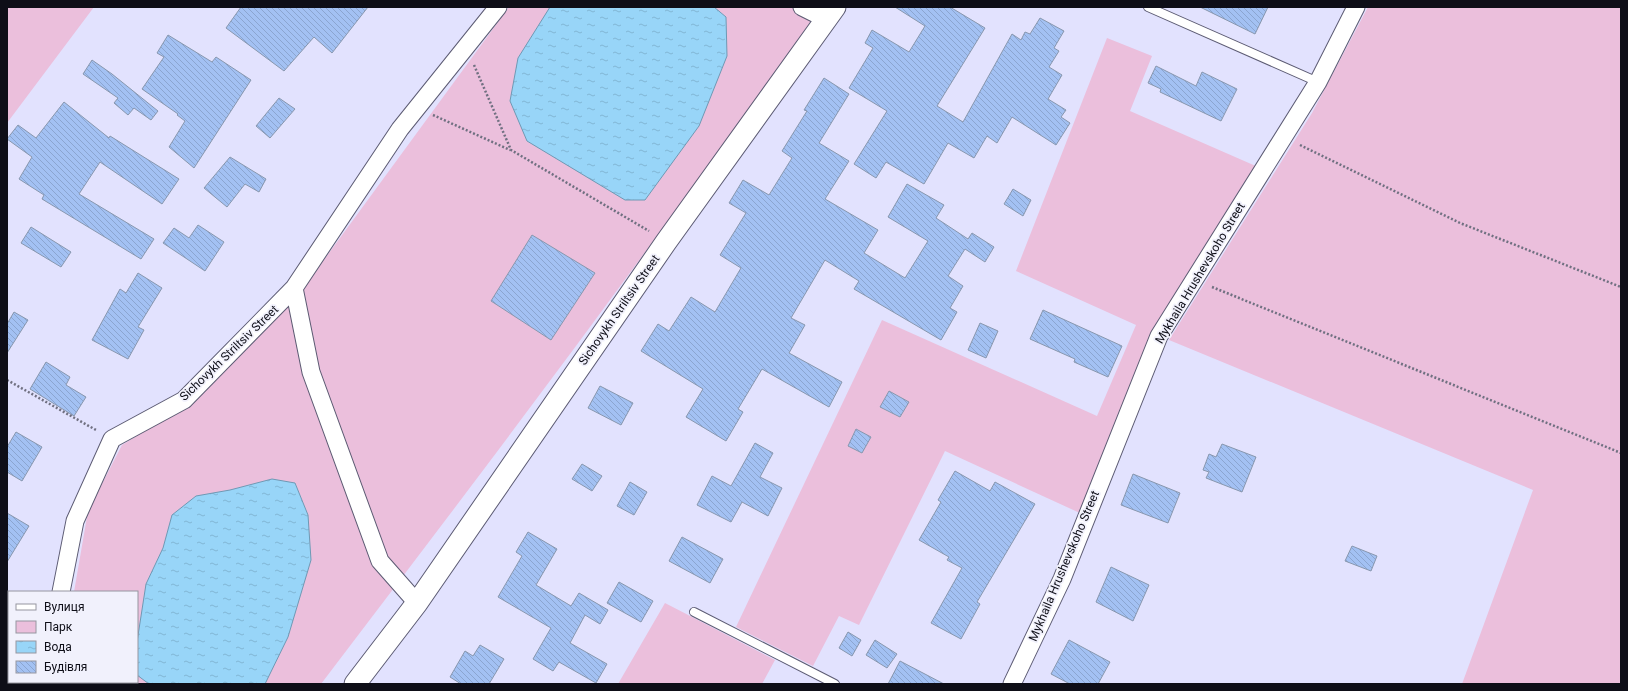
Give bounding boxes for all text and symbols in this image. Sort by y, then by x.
street label: Mykhaila Hrushevskoho Street [1152,200,1248,346]
street label: Sichovykh Striltsiv Street [576,252,662,368]
street label: Sichovykh Striltsiv Street [177,302,281,404]
street label: Mykhaila Hrushevskoho Street [1026,489,1102,643]
legend [8,591,138,683]
text: Вулиця [44,600,85,614]
text: Парк [44,620,73,634]
text: Вода [44,640,72,654]
text: Будівля [44,660,87,674]

